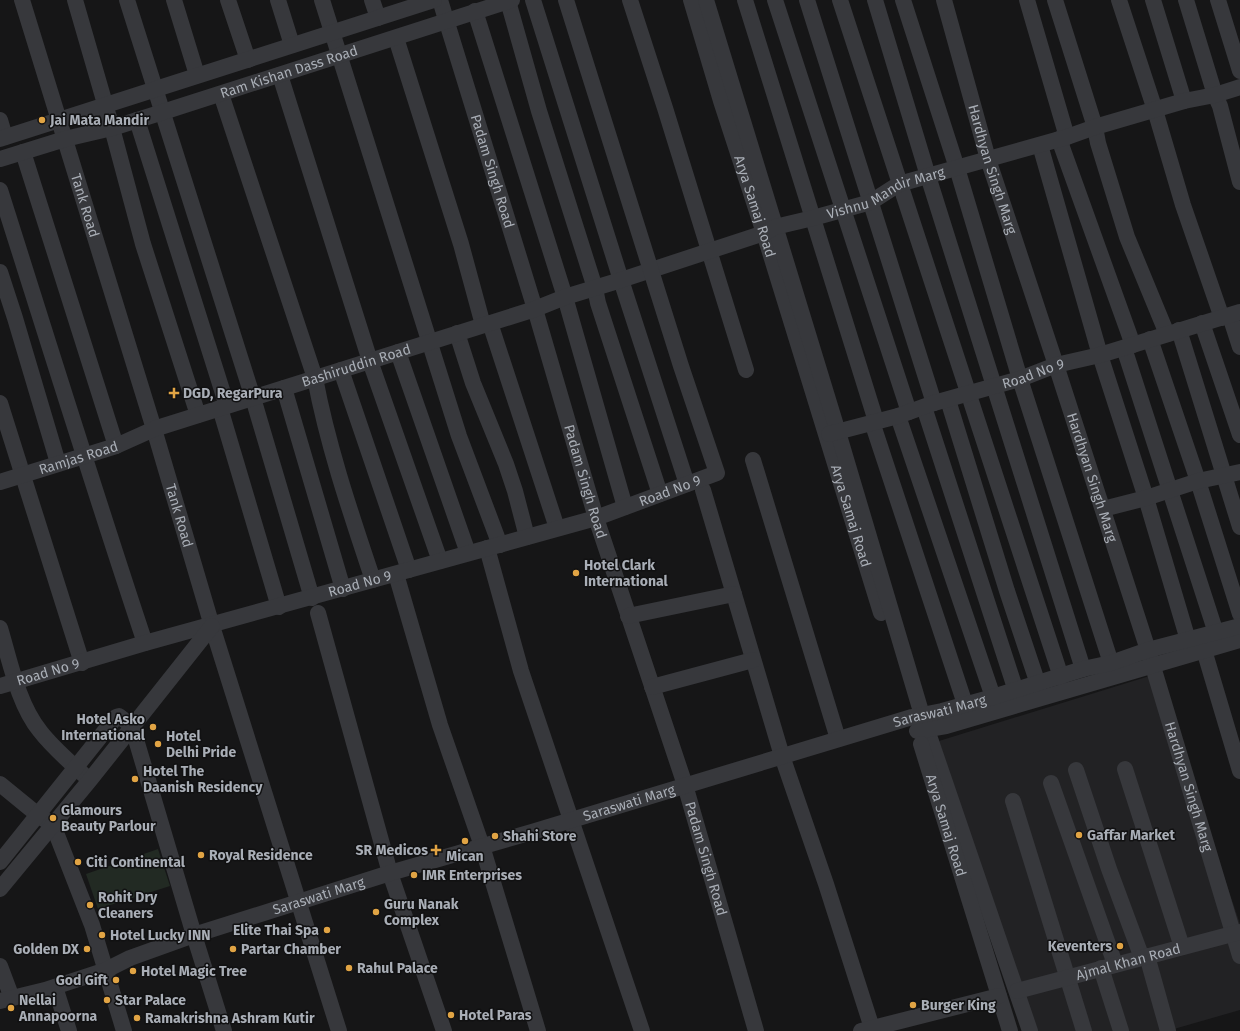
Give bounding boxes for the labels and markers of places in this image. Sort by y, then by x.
place label: Jai Mata Mandir [49,112,149,129]
marker: Jai Mata Mandir [37,115,47,125]
place label: DGD, RegarPura [183,385,283,402]
marker: DGD, RegarPura [168,387,180,399]
place label: Hotel Clark International [584,557,669,590]
marker: Hotel Clark International [571,568,581,578]
place label: Hotel Asko International [61,711,146,744]
marker: Hotel Asko International [148,722,158,732]
place label: Hotel Delhi Pride [166,728,236,761]
marker: Hotel Delhi Pride [153,739,163,749]
place label: Hotel The Daanish Residency [143,763,263,796]
marker: Hotel The Daanish Residency [130,774,140,784]
place label: Glamours Beauty Parlour [61,802,156,835]
marker: Glamours Beauty Parlour [48,813,58,823]
place label: Gaffar Market [1087,827,1176,844]
place label: Shahi Store [503,828,577,845]
marker: Gaffar Market [1074,830,1084,840]
marker: Shahi Store [490,831,500,841]
marker: Mican [460,836,470,846]
place label: SR Medicos [356,842,428,859]
marker: SR Medicos [431,845,441,855]
place label: Royal Residence [209,847,313,864]
place label: Mican [446,848,484,865]
marker: Royal Residence [196,850,206,860]
place label: Citi Continental [86,854,186,871]
marker: Citi Continental [73,857,83,867]
place label: IMR Enterprises [422,867,522,884]
marker: IMR Enterprises [409,870,419,880]
place label: Rohit Dry Cleaners [98,889,158,922]
place label: Guru Nanak Complex [384,896,459,929]
marker: Rohit Dry Cleaners [85,900,95,910]
marker: Guru Nanak Complex [371,907,381,917]
place label: Elite Thai Spa [233,922,319,939]
marker: Elite Thai Spa [322,925,332,935]
place label: Hotel Lucky INN [110,927,211,944]
marker: Hotel Lucky INN [97,930,107,940]
place label: Keventers [1048,938,1112,955]
place label: Golden DX [13,941,80,958]
place label: Partar Chamber [241,941,341,958]
marker: Keventers [1115,941,1125,951]
marker: Golden DX [82,944,92,954]
marker: Partar Chamber [228,944,238,954]
place label: Rahul Palace [357,960,438,977]
place label: Hotel Magic Tree [141,963,247,980]
marker: Rahul Palace [344,963,354,973]
marker: Hotel Magic Tree [128,966,138,976]
place label: God Gift [56,972,109,989]
marker: God Gift [111,975,121,985]
place label: Nellai Annapoorna [18,992,97,1025]
place label: Star Palace [115,992,186,1009]
marker: Star Palace [102,995,112,1005]
place label: Burger King [921,997,996,1014]
marker: Burger King [908,1000,918,1010]
marker: Nellai Annapoorna [6,1003,16,1013]
place label: Hotel Paras [459,1007,532,1024]
place label: Ramakrishna Ashram Kutir [145,1010,315,1027]
marker: Hotel Paras [446,1010,456,1020]
marker: Ramakrishna Ashram Kutir [132,1013,142,1023]

